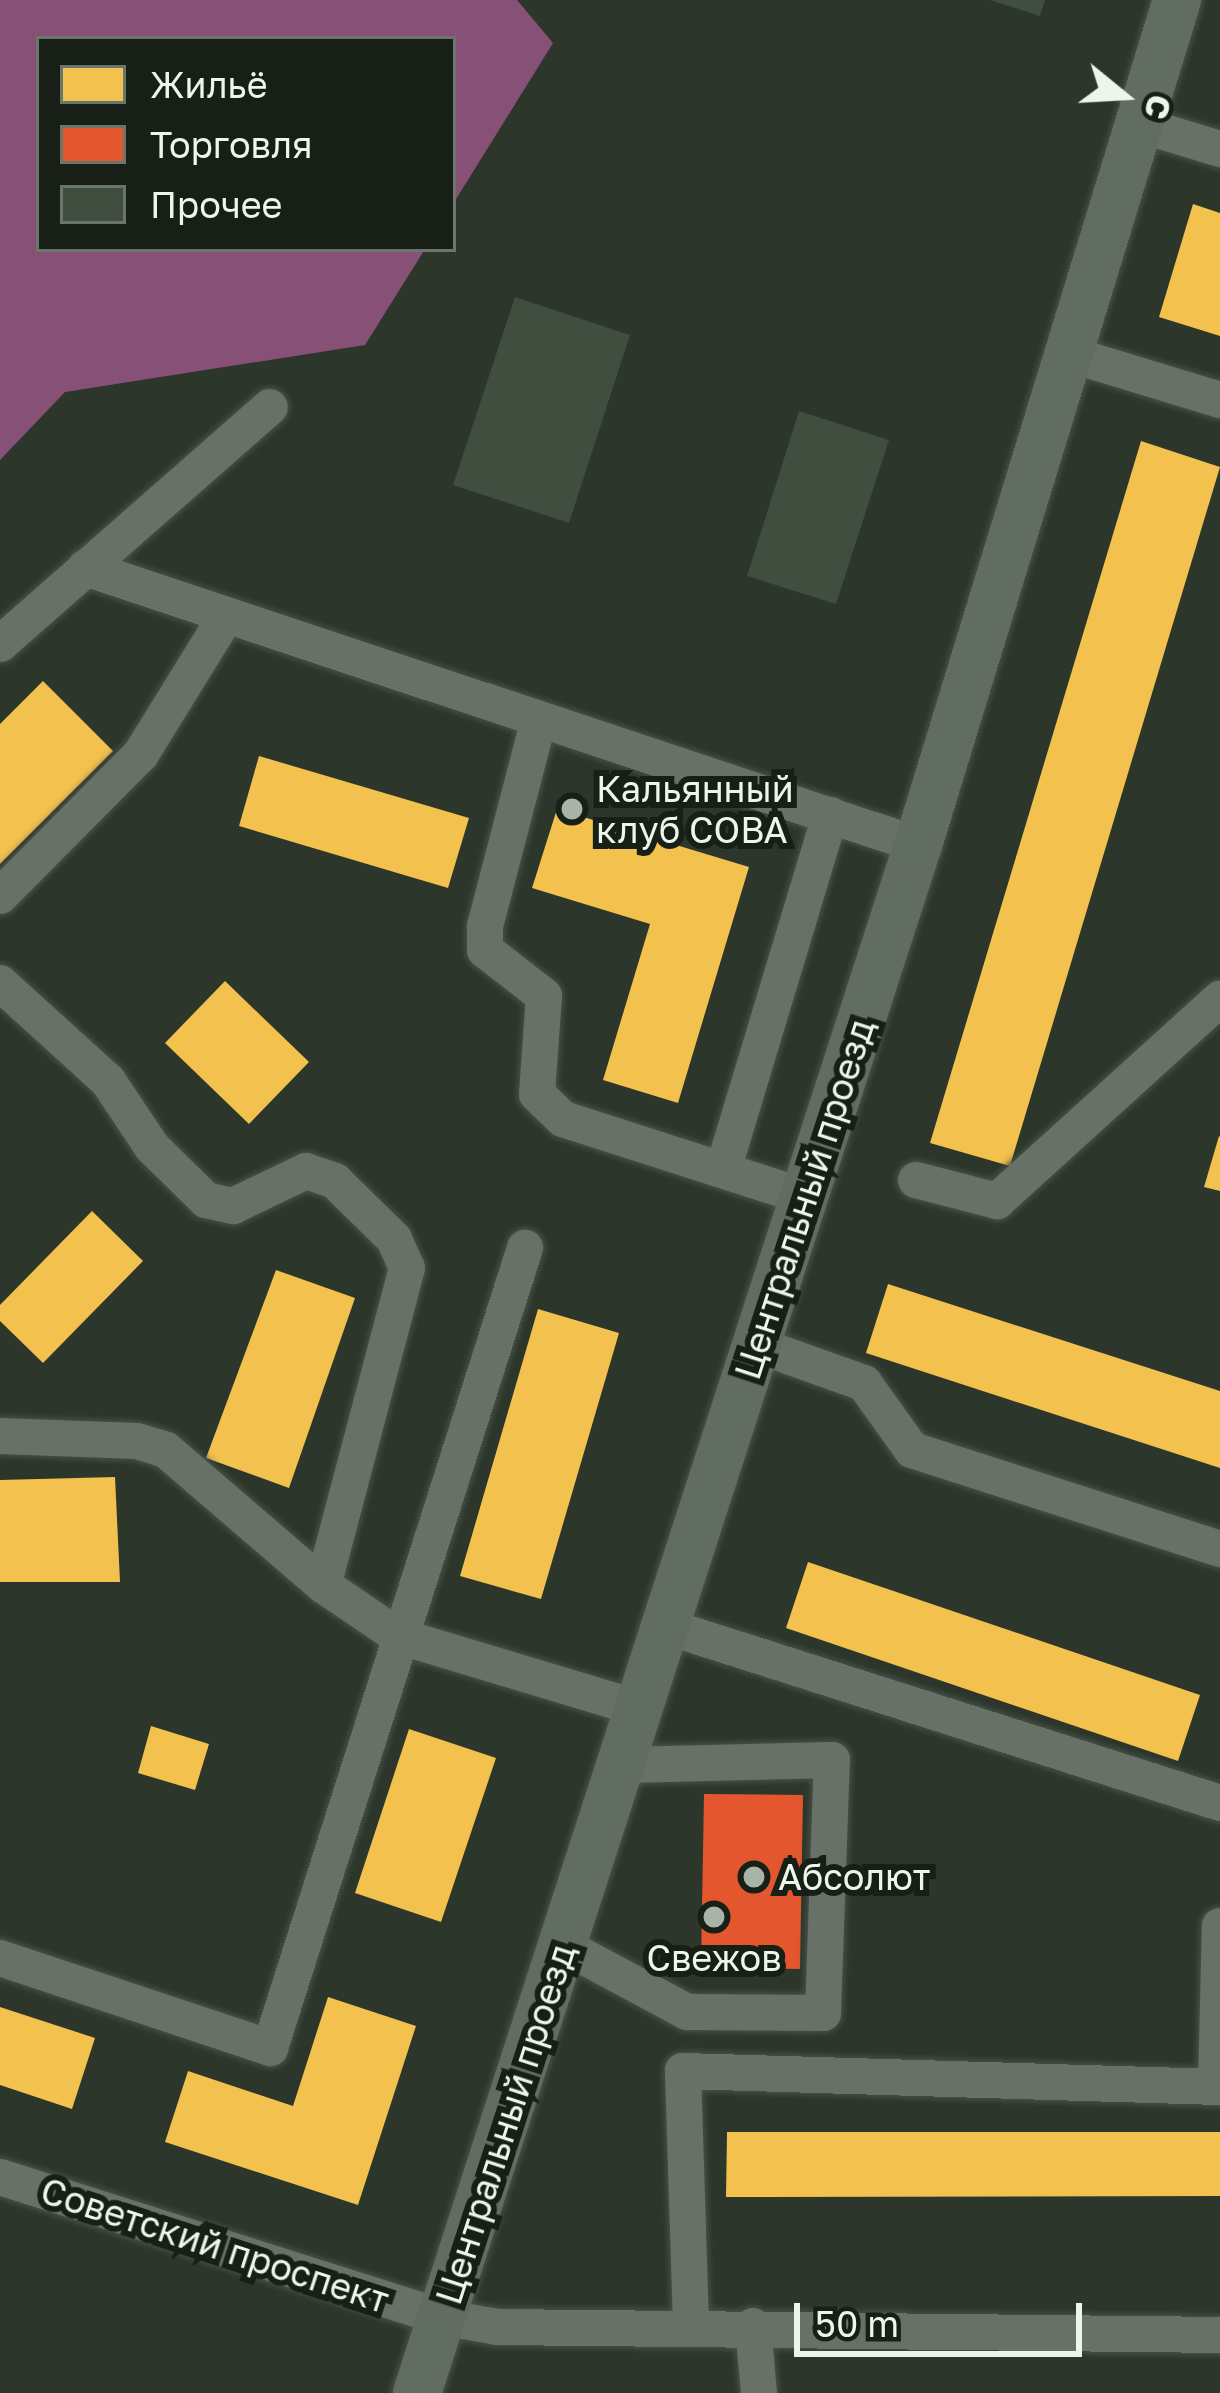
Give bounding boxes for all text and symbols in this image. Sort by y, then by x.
legend [36,36,456,252]
north arrow [1064,36,1184,156]
text: Жильё [150,63,268,106]
text: С [1137,90,1181,124]
text: Торговля [150,123,313,166]
text: Прочее [150,183,282,226]
place label: Кальянный клуб СОВА [596,766,794,851]
marker: Кальянный клуб СОВА [559,796,585,822]
street label: Центральный проезд [725,1013,883,1385]
place label: Абсолют [778,1855,930,1899]
marker: Абсолют [741,1864,767,1890]
marker: Свежов [701,1904,727,1930]
place label: Свежов [647,1936,781,1980]
street label: Центральный проезд [426,1938,584,2310]
street label: Советский проспект [36,2168,394,2322]
scale bar [800,2279,1088,2353]
text: 50 m [815,2302,899,2345]

